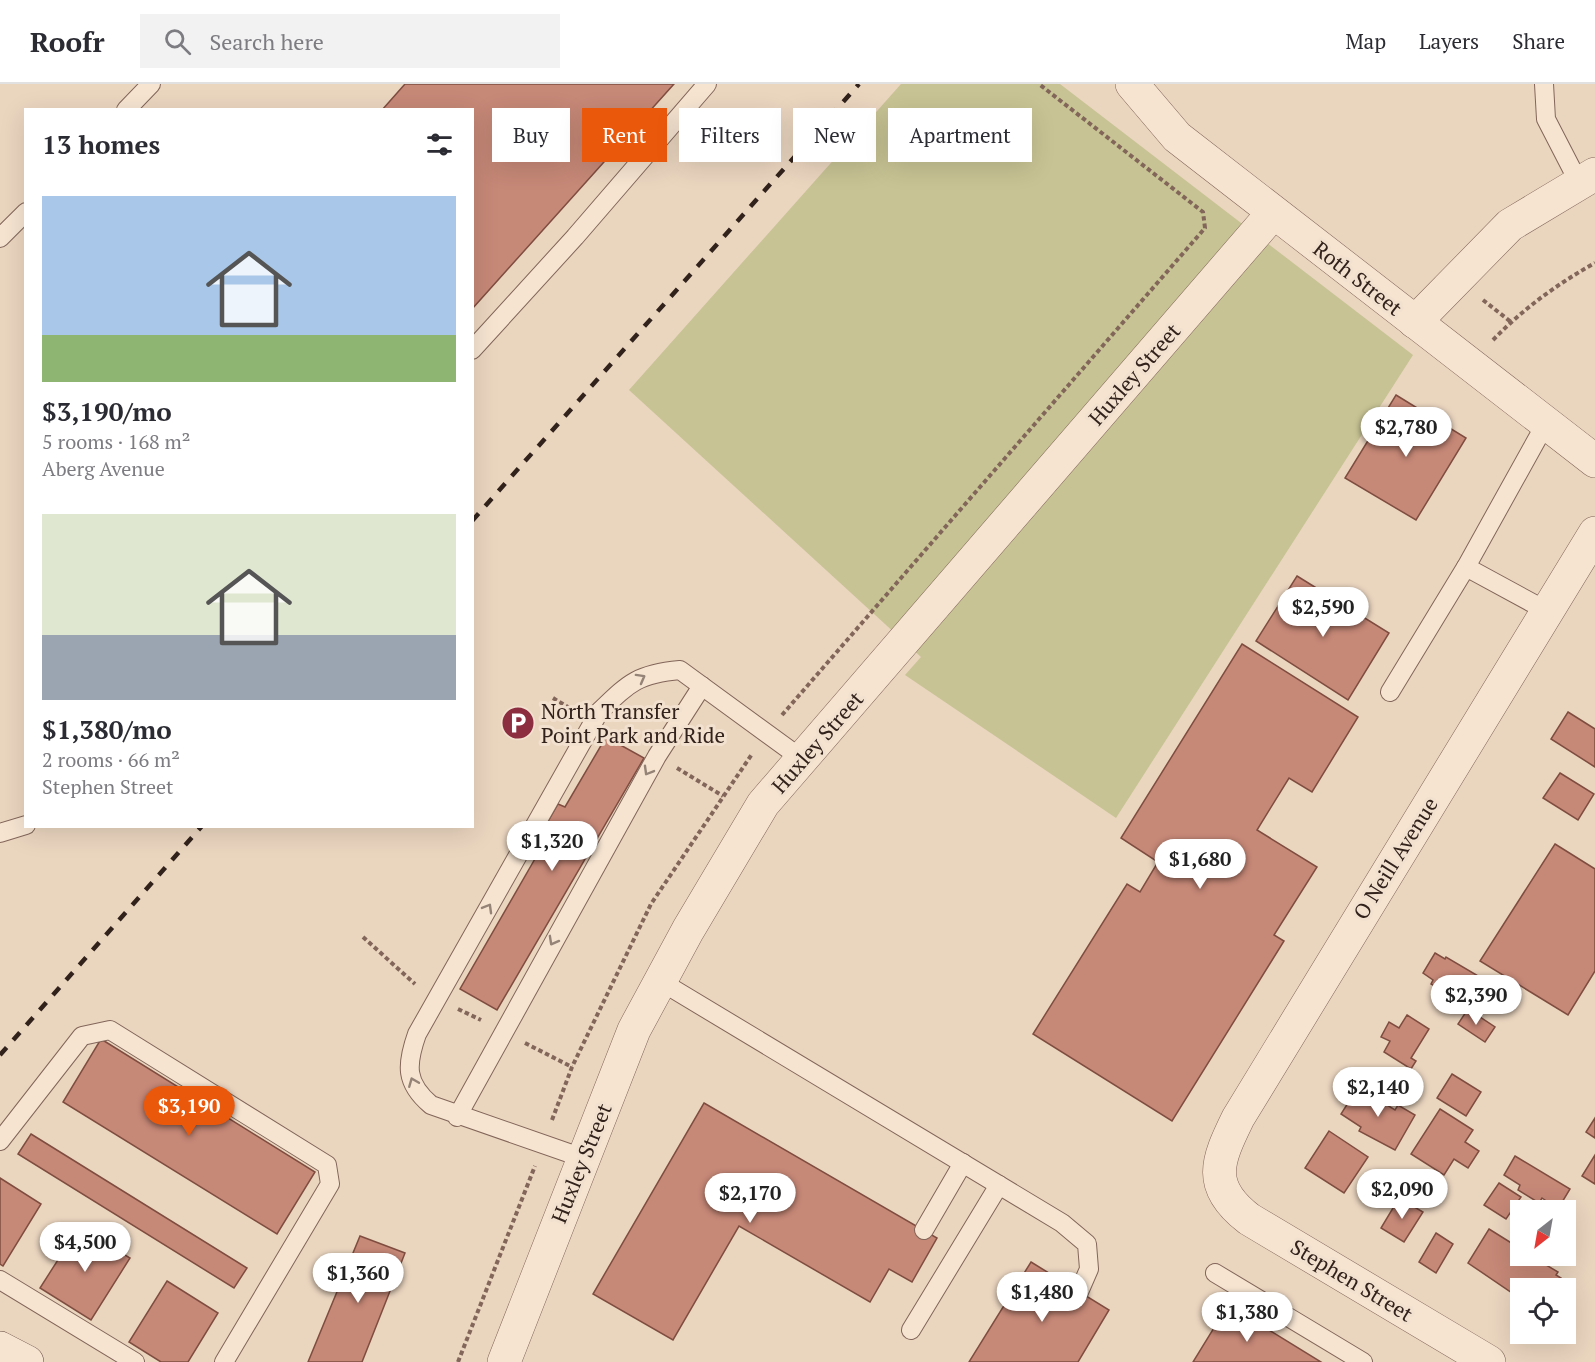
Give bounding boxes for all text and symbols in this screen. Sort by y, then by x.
search box [140,14,560,68]
text: Roofr [30,23,104,60]
icon: search [161,25,194,58]
text: Search here [209,27,324,56]
text: Map [1345,27,1386,55]
text: Layers [1419,27,1479,55]
text: Share [1512,27,1565,55]
chip: Buy [492,108,570,162]
chip: Rent [582,108,667,162]
chip: Filters [679,108,781,162]
chip: New [793,108,876,162]
chip: Apartment [888,108,1032,162]
text: 13 homes [42,127,160,161]
icon: filters [423,128,456,161]
street label: Roth Street [1308,234,1408,322]
icon: home [195,235,303,343]
street label: Huxley Street [1082,317,1186,431]
text: $3,190/mo [42,394,172,428]
pin: $2,780 [1357,407,1455,458]
text: $2,780 [1375,413,1437,440]
text: 5 rooms · 168 m² [42,428,190,455]
text: Aberg Avenue [42,455,165,482]
icon: home [195,553,303,661]
pin: $2,590 [1274,587,1372,638]
text: $2,590 [1292,593,1354,620]
one-way arrow [635,674,645,685]
street label: Huxley Street [765,685,869,799]
place label: North Transfer Point Park and Ride [541,697,725,749]
parking icon: North Transfer Point Park and Ride [500,705,536,741]
text: $1,380/mo [42,712,172,746]
text: 2 rooms · 66 m² [42,746,180,773]
one-way arrow [644,765,655,775]
text: Stephen Street [42,773,173,800]
street label: O Neill Avenue [1346,792,1444,924]
pin: $1,320 [503,821,601,872]
text: $1,320 [521,827,583,854]
pin: $1,680 [1151,839,1249,890]
text: $1,680 [1169,845,1231,872]
one-way arrow [481,904,493,914]
one-way arrow [549,935,560,945]
pin: $2,390 [1427,975,1525,1026]
text: $2,390 [1445,981,1507,1008]
pin: $2,140 [1329,1067,1427,1118]
text: $2,140 [1347,1073,1409,1100]
one-way arrow [408,1077,420,1088]
pin: $3,190 [140,1086,238,1137]
text: $3,190 [158,1092,220,1119]
street label: Huxley Street [544,1099,618,1227]
pin: $2,090 [1353,1169,1451,1220]
pin: $2,170 [701,1173,799,1224]
text: $2,090 [1371,1175,1433,1202]
text: $2,170 [719,1179,781,1206]
north arrow [1510,1200,1576,1266]
map controls [1510,1200,1576,1344]
pin: $4,500 [36,1222,134,1273]
text: $4,500 [54,1228,116,1255]
street label: Stephen Street [1286,1232,1419,1328]
pin: $1,360 [309,1253,407,1304]
text: $1,360 [327,1259,389,1286]
pin: $1,480 [993,1272,1091,1323]
text: $1,480 [1011,1278,1073,1305]
button: locate [1510,1278,1576,1344]
pin: $1,380 [1198,1292,1296,1343]
text: $1,380 [1216,1298,1278,1325]

